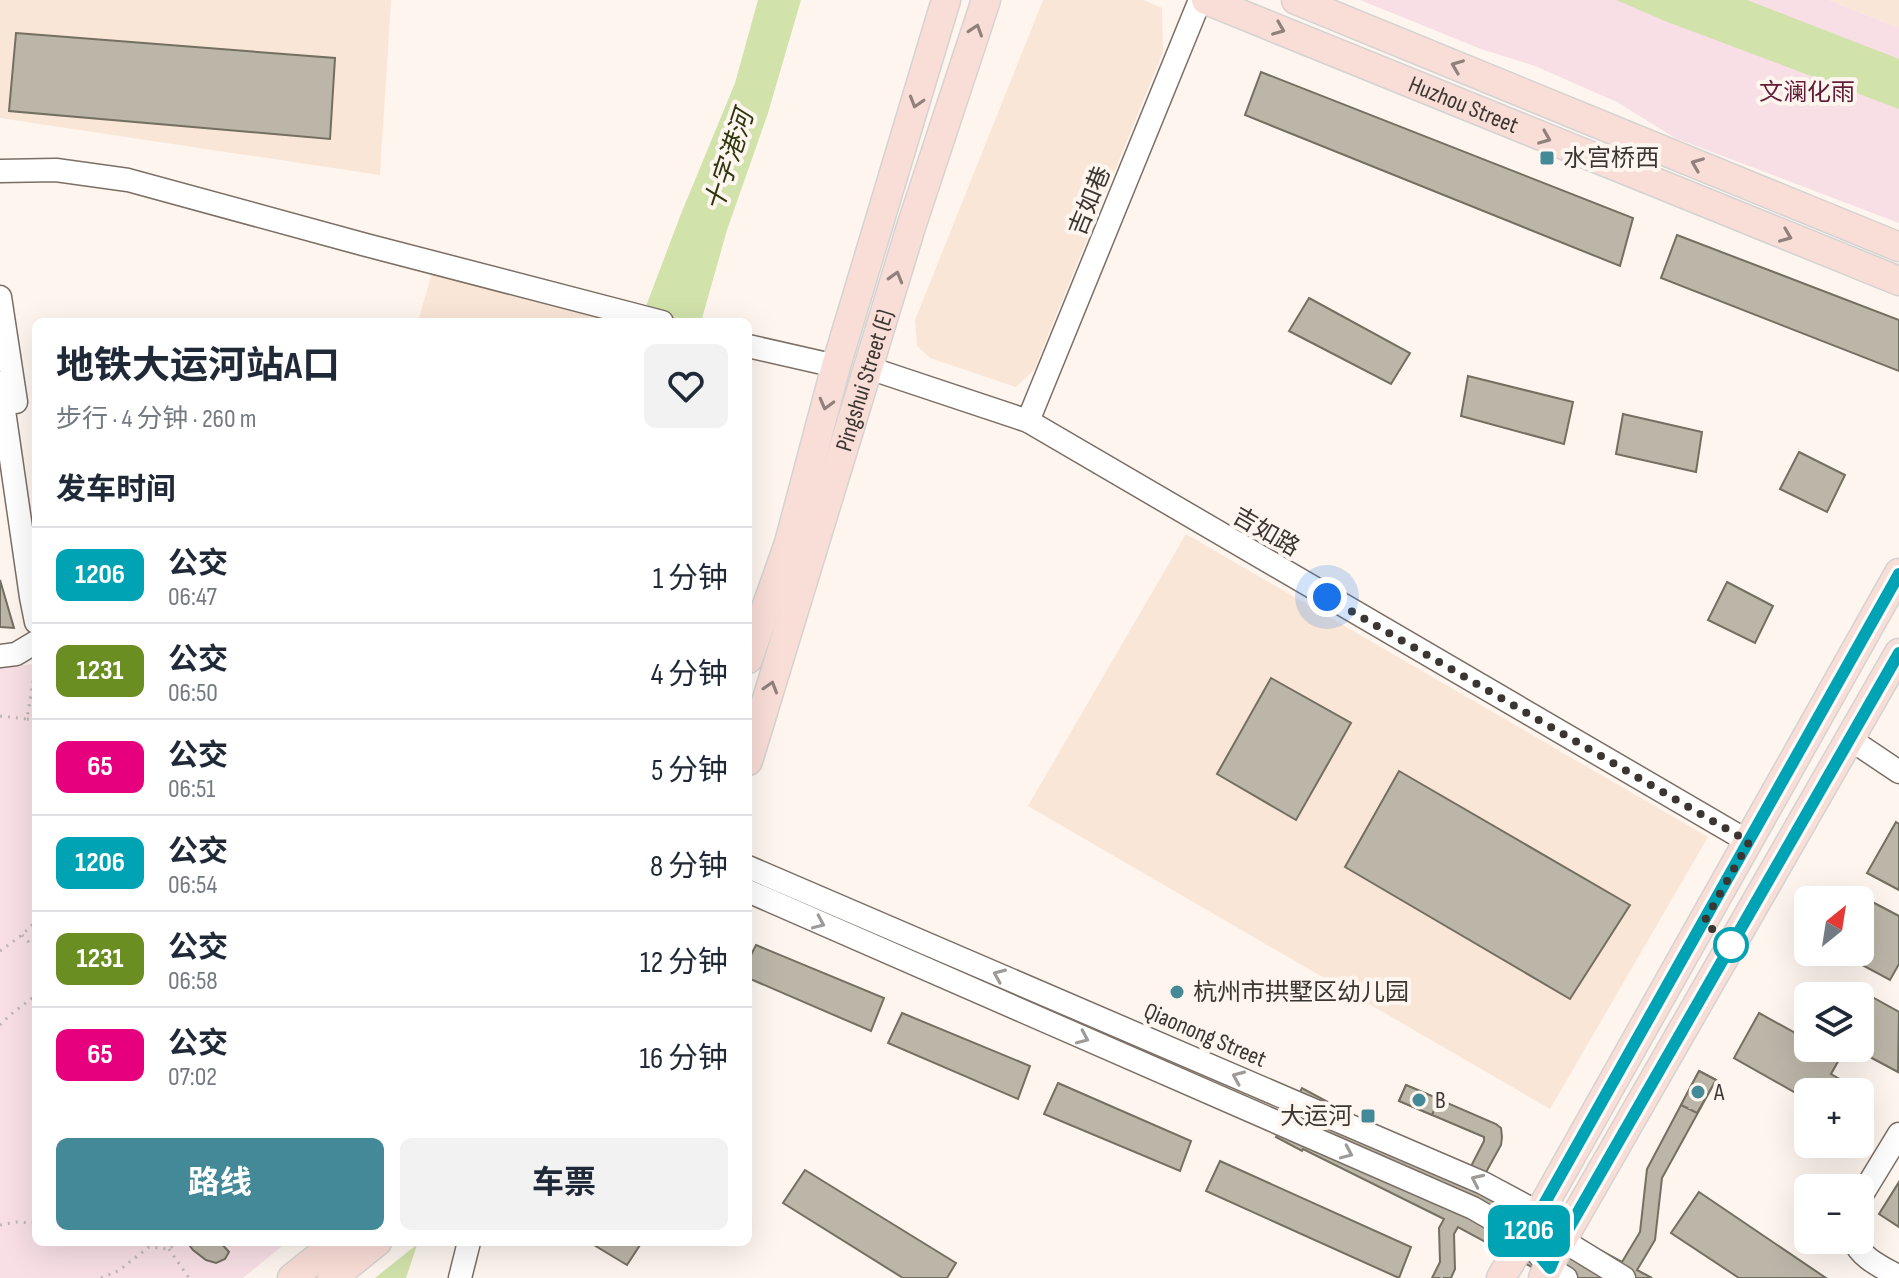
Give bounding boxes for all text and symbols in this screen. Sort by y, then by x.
one-way arrow [1271,20,1285,36]
one-way arrow [967,24,983,38]
one-way arrow [1451,59,1465,75]
street label: Huzhou Street [1405,69,1523,140]
park label: 文澜化雨 [1759,78,1855,107]
one-way arrow [909,94,925,108]
water label: 十字港河 [699,102,762,215]
one-way arrow [1537,128,1552,144]
place label: 水宫桥西 [1563,144,1659,173]
marker: 水宫桥西 [1538,149,1556,167]
one-way arrow [1691,157,1705,174]
street label: 吉如巷 [1063,162,1117,240]
one-way arrow [1778,226,1792,242]
one-way arrow [887,271,903,285]
street label: Pingshui Street (E) [829,306,899,455]
text: 地铁大运河站A口 [56,344,340,389]
button: heart [644,344,728,428]
one-way arrow [818,397,835,411]
text: 步行 · 4 分钟 · 260 m [56,404,256,435]
text: 发车时间 [56,472,176,508]
street label: 吉如路 [1228,501,1304,563]
text: 公交 [168,546,228,582]
text: 1206 [75,558,125,591]
text: 1 分钟 [653,561,728,597]
your location [1307,577,1347,617]
text: 06:47 [168,582,217,613]
text: 公交 [168,642,228,678]
text: 1231 [76,654,124,687]
text: 4 分钟 [651,657,728,693]
text: 06:50 [168,678,218,709]
one-way arrow [762,680,778,694]
text: 公交 [168,738,228,774]
text: 65 [87,750,113,783]
text: 5 分钟 [651,753,728,789]
text: 06:51 [168,774,215,805]
text: 公交 [168,834,228,870]
text: 1206 [75,846,125,879]
text: 8 分钟 [650,849,728,885]
text: 06:54 [168,870,217,901]
north arrow [1794,886,1874,966]
map controls [1794,886,1874,1254]
one-way arrow [811,913,826,929]
unlabelled marker [1714,928,1748,962]
text: 公交 [168,930,228,966]
text: 1231 [76,942,124,975]
text: 12 分钟 [640,945,728,981]
text: 06:58 [168,966,218,997]
one-way arrow [993,968,1007,984]
place label: 杭州市拱墅区幼儿园 [1193,978,1409,1007]
button: layers [1794,982,1874,1062]
marker: 杭州市拱墅区幼儿园 [1168,983,1186,1001]
street label: Qiaonong Street [1139,996,1271,1074]
text: 公交 [168,1026,228,1062]
one-way arrow [1075,1028,1090,1044]
text: 65 [87,1038,113,1071]
text: 16 分钟 [640,1041,728,1077]
text: 07:02 [168,1062,217,1093]
one-way arrow [1232,1071,1246,1087]
place label: A [1713,1078,1725,1107]
button: + [1794,1078,1874,1158]
marker: A [1689,1083,1707,1101]
place label: B [1435,1086,1446,1115]
marker: B [1410,1091,1428,1109]
place label: 大运河 [1280,1102,1352,1131]
marker: 大运河 [1359,1107,1377,1125]
button: 路线 [56,1138,384,1230]
button: 车票 [400,1138,728,1230]
one-way arrow [1339,1144,1353,1160]
one-way arrow [1470,1174,1485,1190]
button: − [1794,1174,1874,1254]
line badge: 1206 [1473,1205,1585,1257]
text: 1206 [1504,1214,1554,1247]

